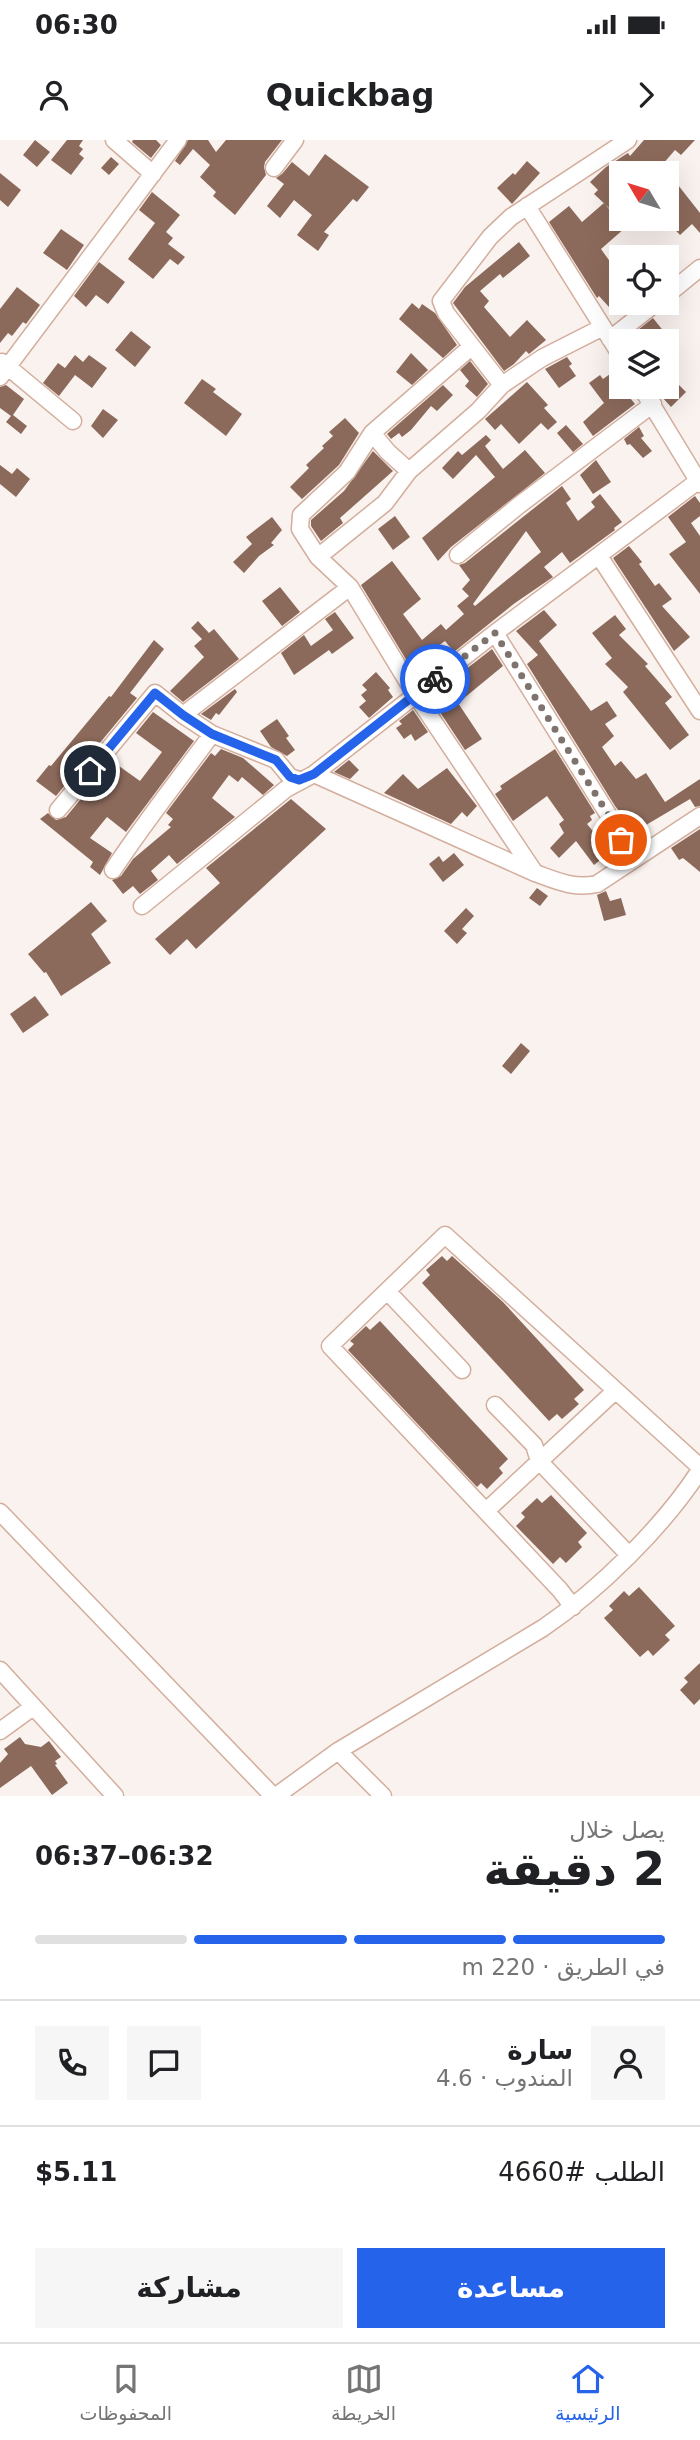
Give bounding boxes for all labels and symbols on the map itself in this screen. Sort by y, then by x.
north arrow [609,161,679,231]
courier [400,644,470,714]
pin [60,741,120,801]
pin [591,810,651,870]

